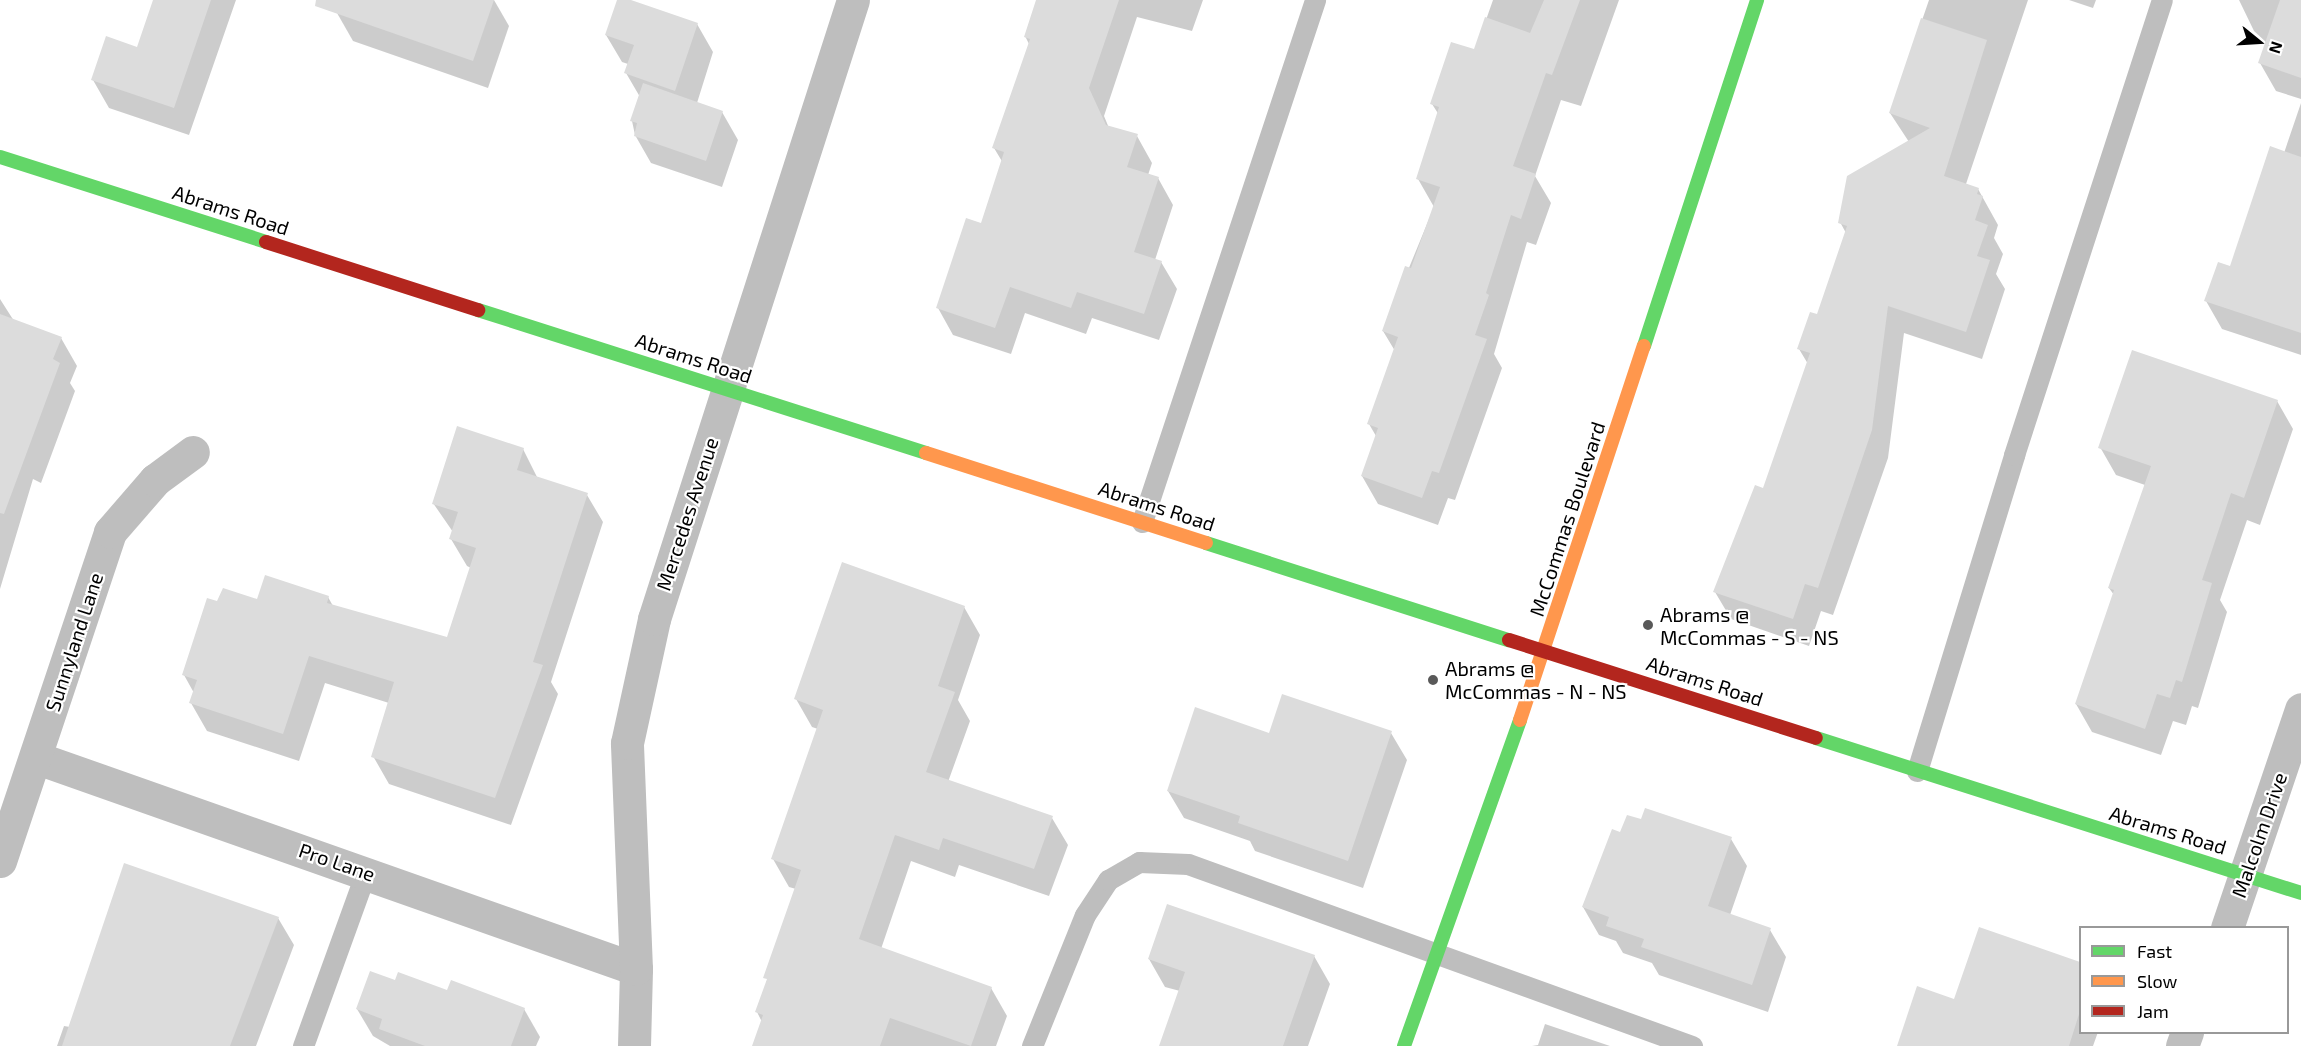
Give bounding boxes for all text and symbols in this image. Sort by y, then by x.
north arrow [2229,12,2289,72]
text: N [2266,39,2287,56]
street label: Abrams Road [170,180,292,240]
street label: Abrams Road [633,328,755,388]
street label: McCommas Boulevard [1524,419,1610,619]
street label: Mercedes Avenue [651,434,723,594]
street label: Abrams Road [1096,476,1218,536]
street label: Sunnyland Lane [40,570,108,714]
place label: Abrams @ McCommas - S - NS [1660,602,1839,649]
marker: Abrams @ McCommas - S - NS [1641,618,1655,632]
street label: Abrams Road [1644,651,1766,711]
place label: Abrams @ McCommas - N - NS [1445,656,1626,703]
marker: Abrams @ McCommas - N - NS [1426,673,1440,687]
street label: Malcolm Drive [2226,769,2292,901]
street label: Abrams Road [2107,801,2229,859]
street label: Pro Lane [296,838,378,886]
legend [2079,926,2289,1034]
text: Fast [2137,940,2172,962]
text: Slow [2137,970,2177,992]
text: Jam [2137,1000,2169,1022]

